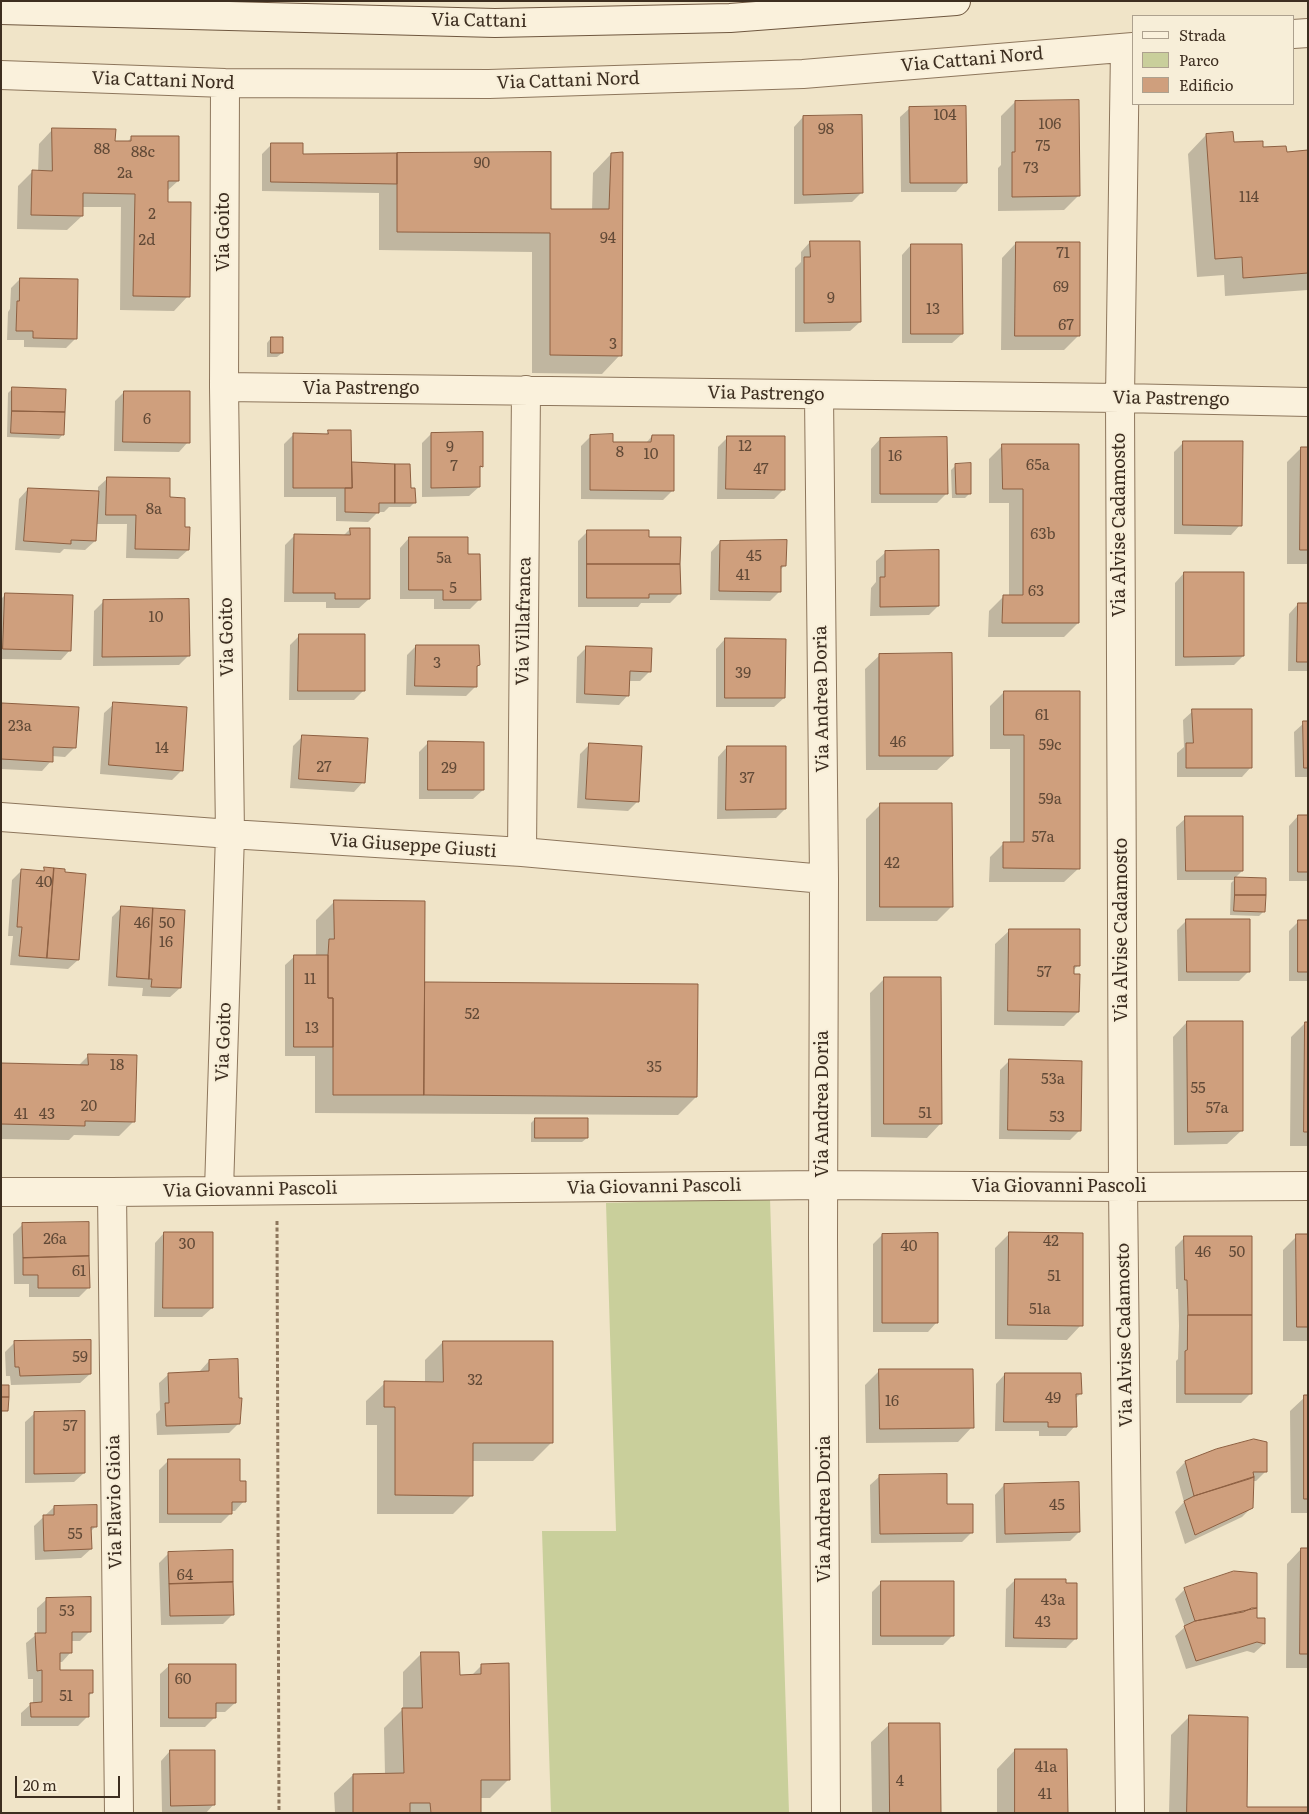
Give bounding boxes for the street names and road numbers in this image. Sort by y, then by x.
street label: Via Cattani [431,9,527,33]
street label: Via Cattani Nord [900,43,1044,77]
street label: Via Cattani Nord [91,68,235,94]
street label: Via Cattani Nord [496,68,640,94]
street label: Via Goito [213,192,235,272]
street label: Via Pastrengo [302,378,420,400]
street label: Via Pastrengo [707,382,825,406]
street label: Via Pastrengo [1112,387,1230,411]
street label: Via Alvise Cadamosto [1109,433,1131,617]
street label: Via Villafranca [512,557,536,685]
street label: Via Goito [216,597,238,677]
street label: Via Andrea Doria [810,625,834,773]
street label: Via Giuseppe Giusti [329,829,497,863]
street label: Via Alvise Cadamosto [1111,838,1133,1022]
street label: Via Goito [212,1002,236,1082]
street label: Via Andrea Doria [812,1030,834,1178]
street label: Via Giovanni Pascoli [566,1175,742,1199]
street label: Via Giovanni Pascoli [972,1176,1146,1198]
street label: Via Giovanni Pascoli [162,1178,338,1202]
street label: Via Alvise Cadamosto [1113,1243,1137,1427]
street label: Via Flavio Gioia [103,1435,127,1569]
street label: Via Andrea Doria [814,1435,836,1583]

